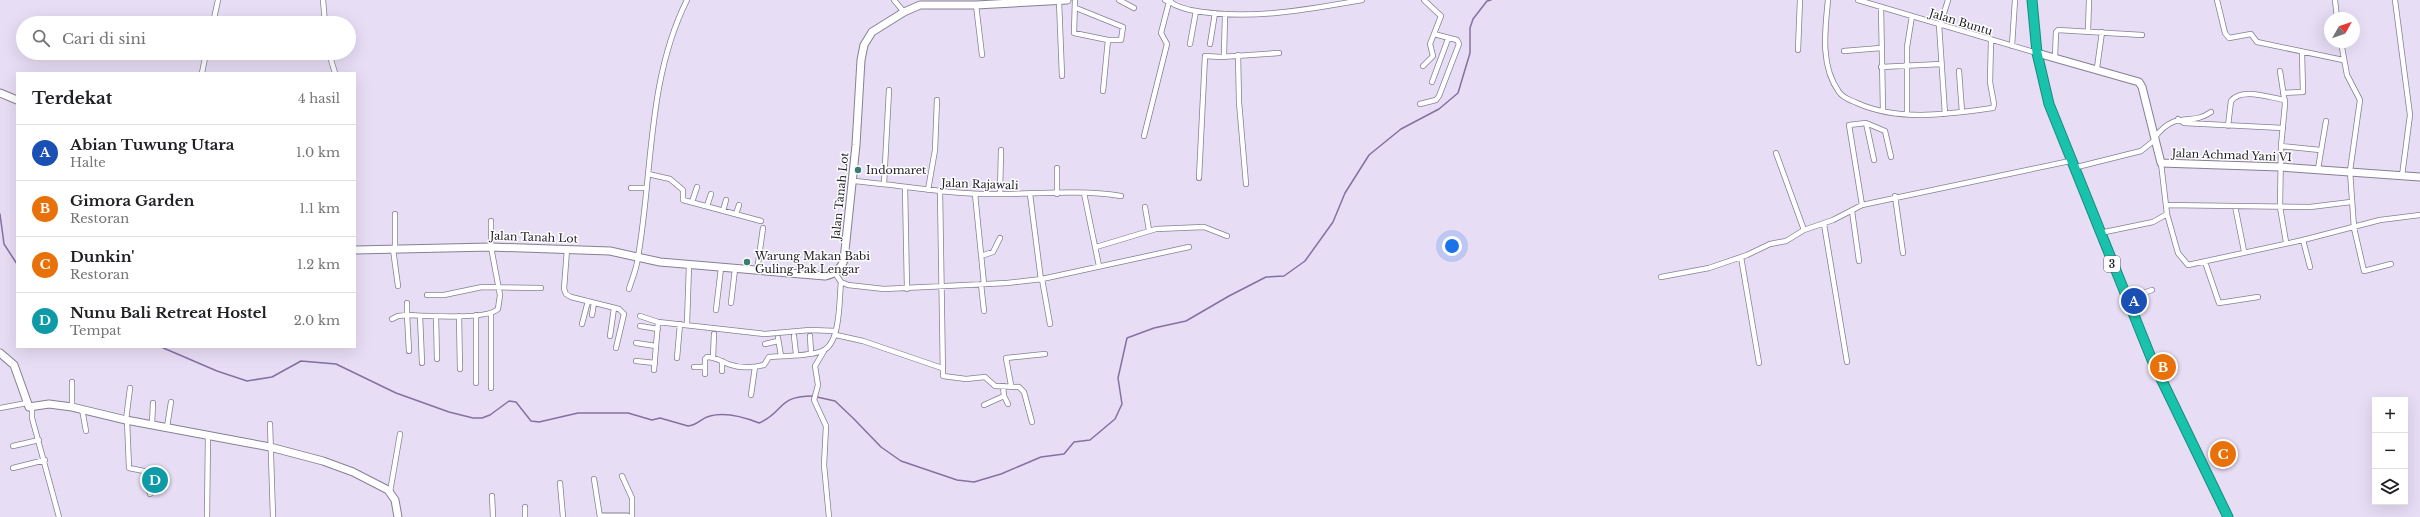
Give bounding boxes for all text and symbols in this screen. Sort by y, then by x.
street label: Jalan Buntu [1926,5,1995,38]
north arrow [2324,12,2360,48]
search box [16,16,356,60]
icon: search [30,27,52,49]
text: Cari di sini [62,29,146,48]
text: Terdekat [32,88,112,109]
text: 4 hasil [298,90,340,107]
text: Abian Tuwung Utara [70,135,234,154]
text: A [40,144,50,161]
text: 1.0 km [296,144,340,161]
street label: Jalan Achmad Yani VI [2170,146,2293,164]
street label: Jalan Tanah Lot [828,151,852,242]
text: Halte [70,154,106,171]
place label: Indomaret [866,163,927,177]
marker: Indomaret [853,165,863,175]
street label: Jalan Rajawali [939,176,1019,192]
text: Gimora Garden [70,191,194,210]
text: B [40,200,50,217]
text: 1.1 km [299,200,340,217]
text: Restoran [70,210,129,227]
street label: Jalan Tanah Lot [488,228,579,246]
your location [1442,236,1462,256]
text: Dunkin' [70,247,134,266]
place label: Warung Makan Babi Guling Pak Lengar [754,249,870,276]
text: C [40,256,50,273]
text: 1.2 km [297,256,340,273]
road number: 3 [2104,256,2120,272]
marker: Warung Makan Babi Guling Pak Lengar [742,257,752,267]
text: Restoran [70,266,129,283]
pin: A [2121,286,2147,316]
text: Nunu Bali Retreat Hostel [70,303,267,322]
text: D [39,312,51,329]
text: 2.0 km [294,312,340,329]
text: Tempat [70,322,121,339]
pin: B [2150,352,2176,382]
map controls [2372,397,2408,505]
button: + [2372,397,2408,433]
button: − [2372,433,2408,469]
pin: C [2210,439,2236,469]
pin: D [142,465,168,495]
button: layers [2372,469,2408,505]

